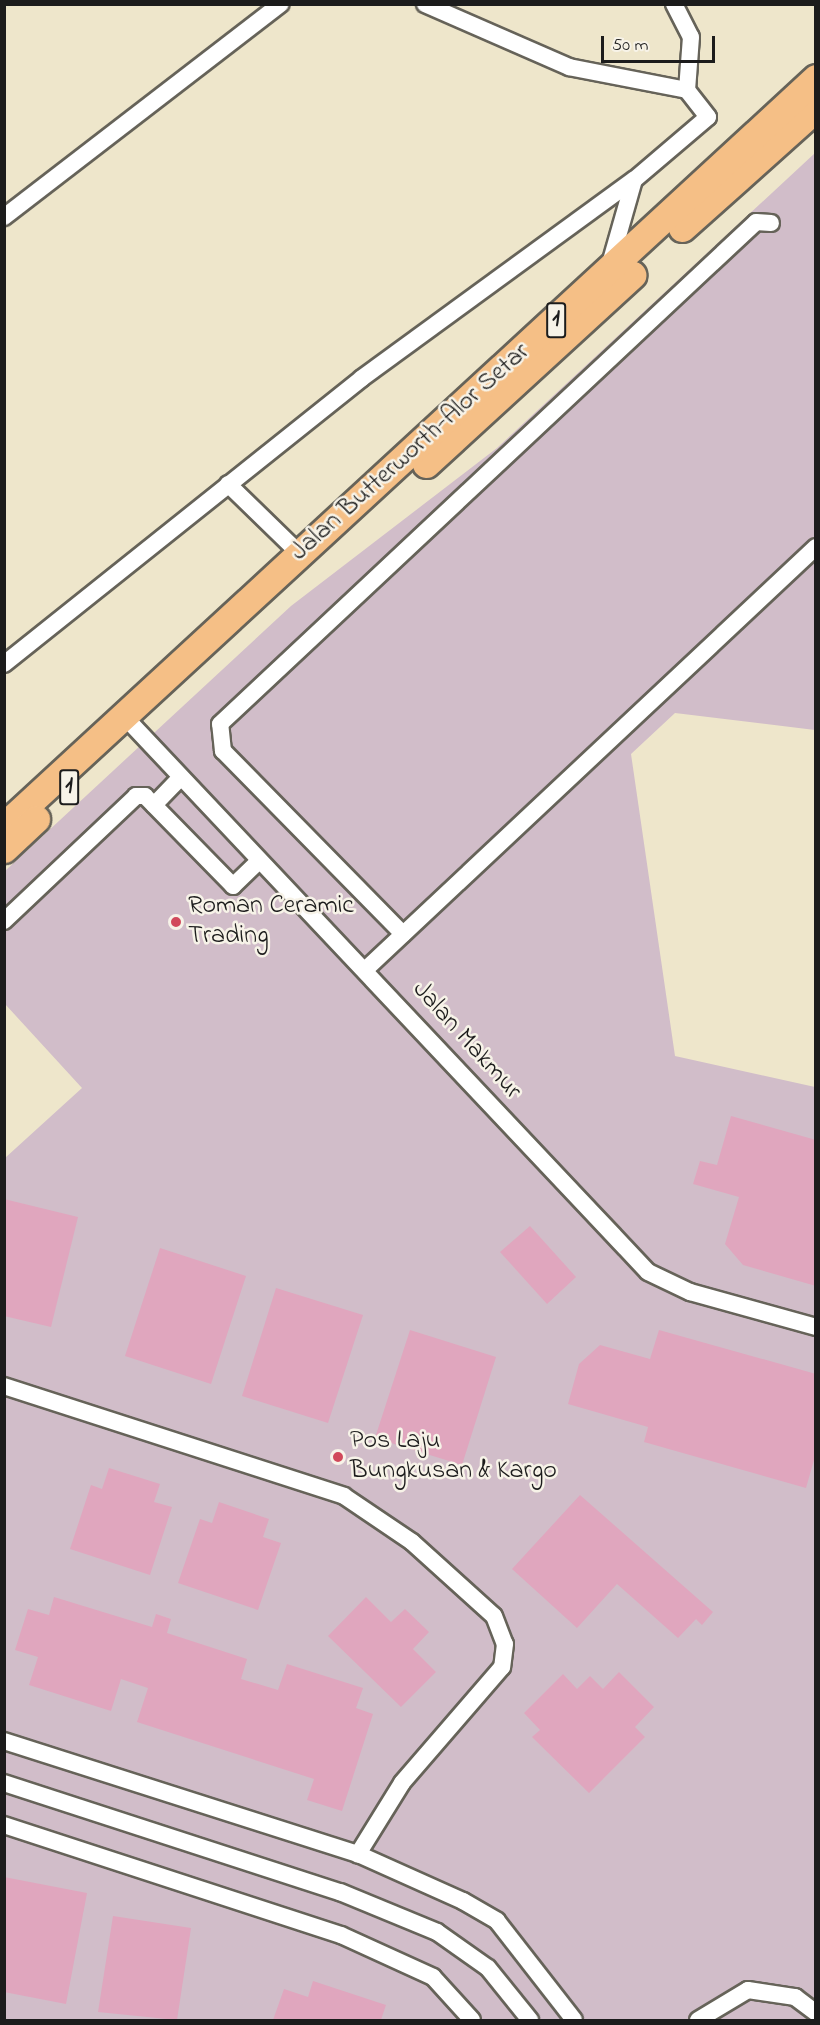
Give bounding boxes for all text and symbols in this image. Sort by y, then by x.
scale bar [604,24,718,62]
text: 50 m [612,33,649,59]
road number: 1 [546,299,566,341]
street label: Jalan Butterworth-Alor Setar [285,337,537,569]
road number: 1 [58,766,80,808]
place label: Roman Ceramic Trading [188,891,354,952]
marker: Roman Ceramic Trading [169,915,183,929]
street label: Jalan Makmur [405,975,527,1107]
place label: Pos Laju Bungkusan & Kargo [350,1426,557,1488]
marker: Pos Laju Bungkusan & Kargo [331,1450,345,1464]

